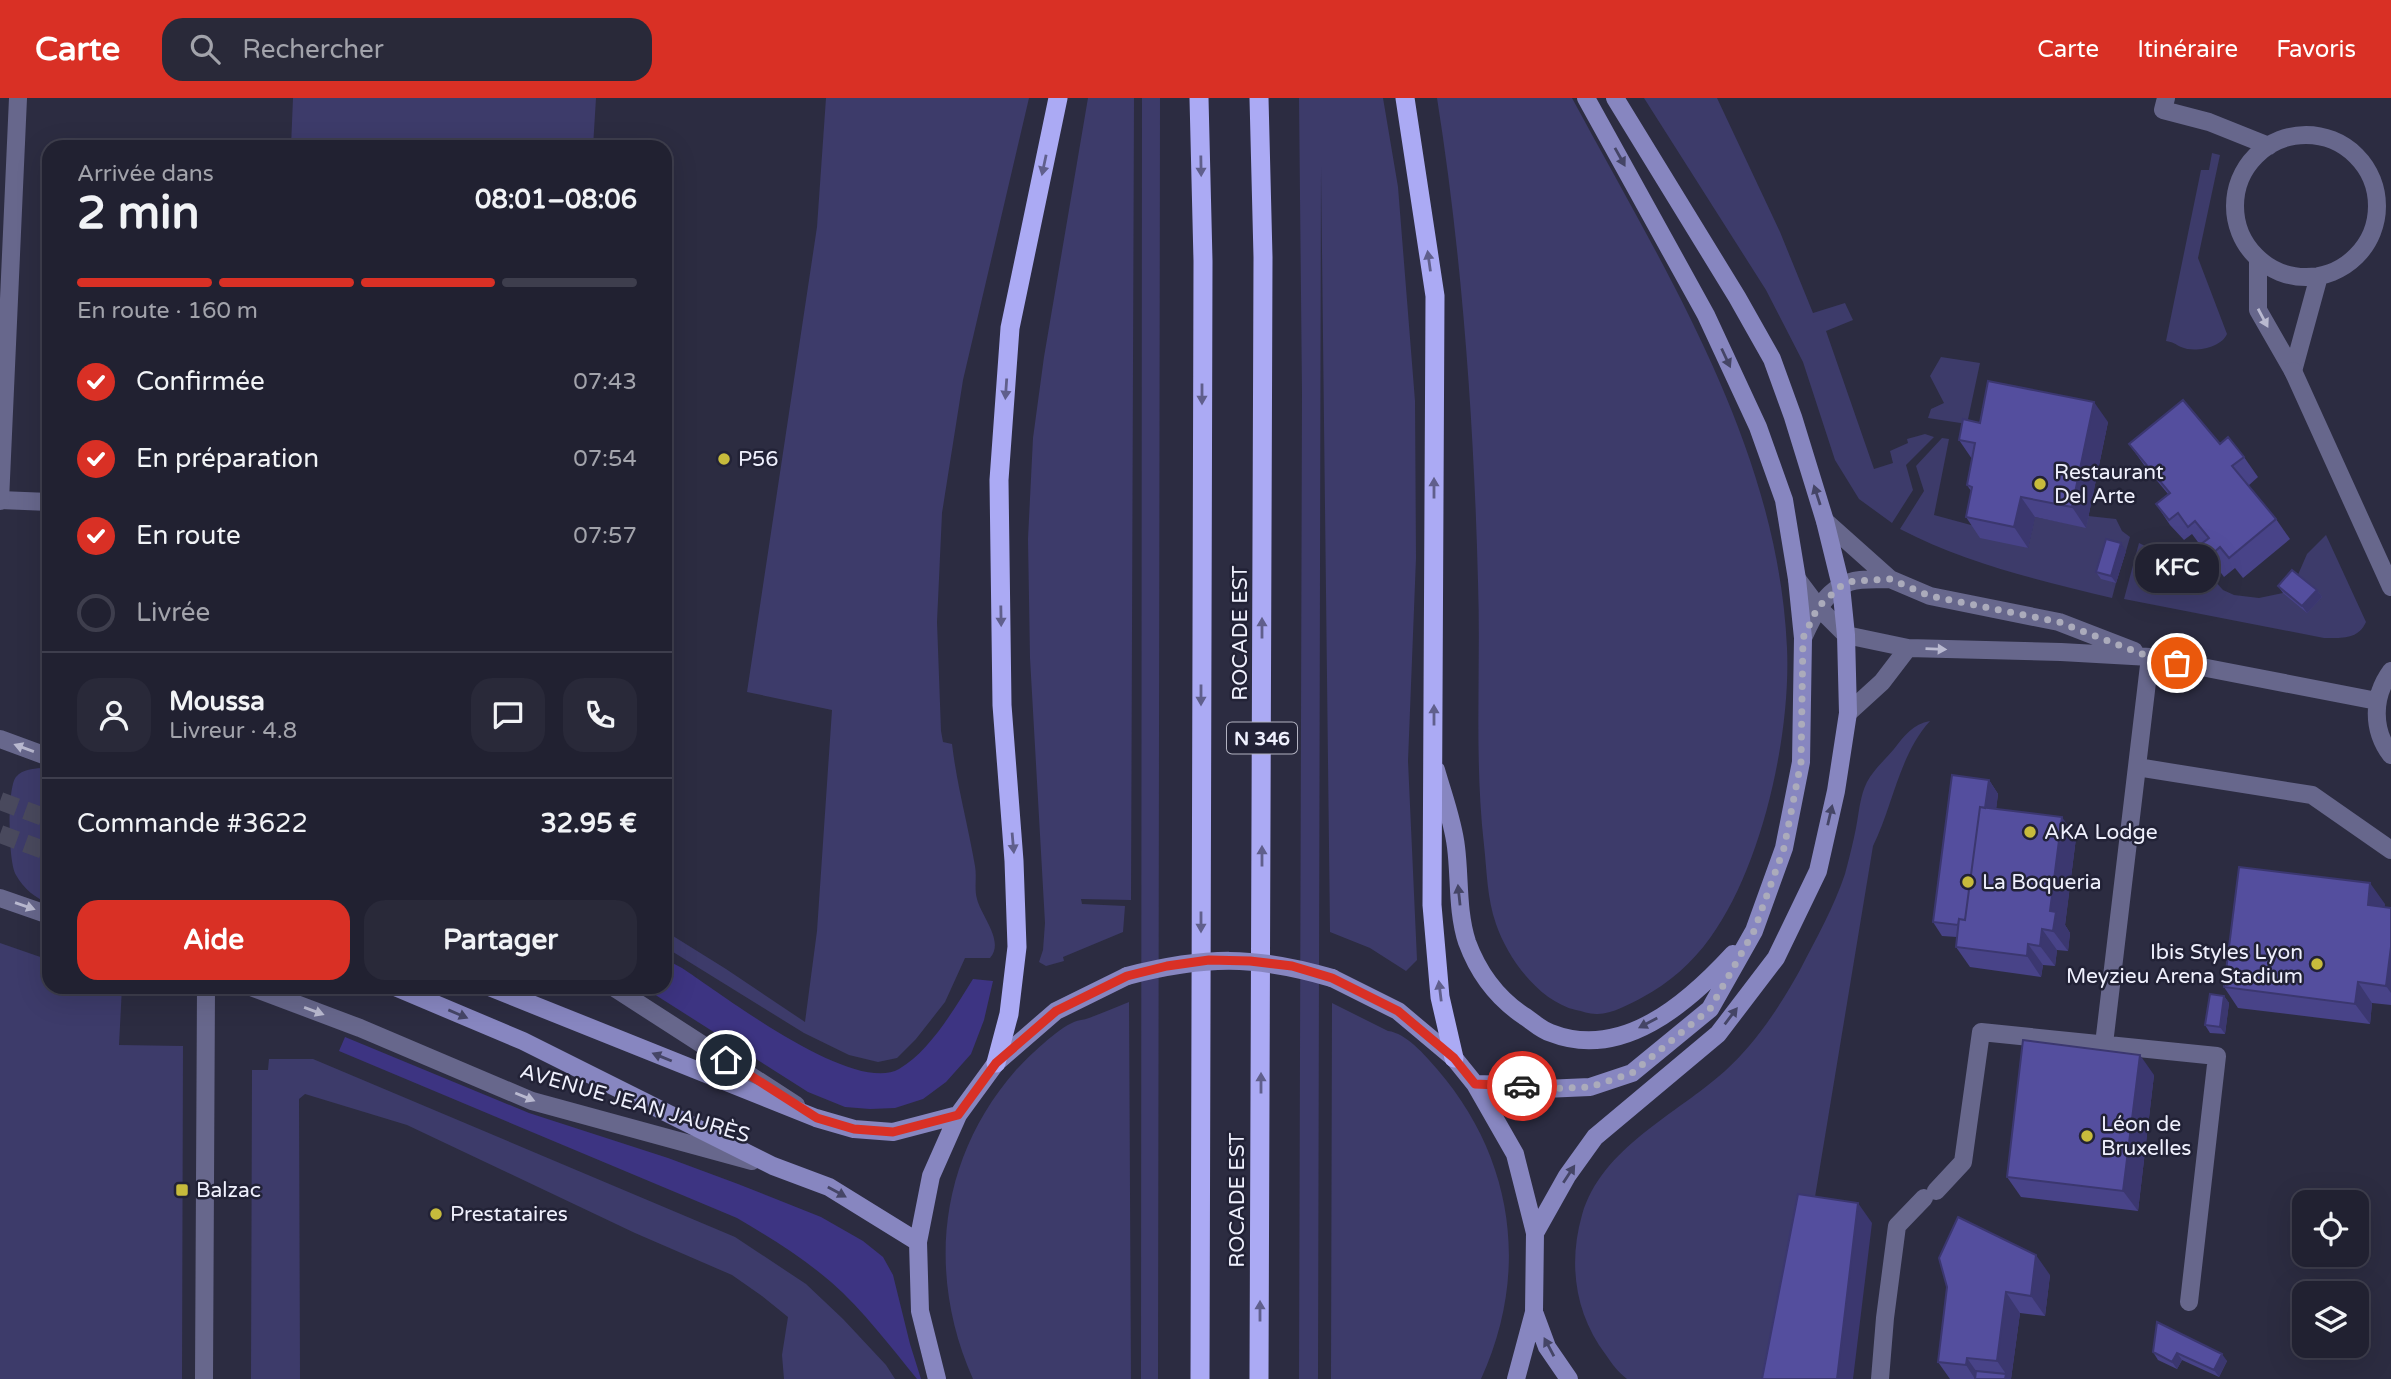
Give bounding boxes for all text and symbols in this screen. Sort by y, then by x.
search box [162,18,652,81]
text: Carte [35,30,120,69]
icon: search [186,30,224,68]
text: Rechercher [242,34,384,65]
text: Carte [2037,35,2099,64]
text: Itinéraire [2137,35,2238,64]
text: Favoris [2276,35,2356,64]
one-way arrow [1614,147,1626,167]
one-way arrow [1039,154,1050,176]
one-way arrow [1195,155,1206,177]
text: Arrivée dans [77,160,214,188]
text: 08:01–08:06 [475,184,637,215]
text: 2 min [77,186,200,241]
one-way arrow [1423,250,1434,272]
text: En route · 160 m [77,297,258,325]
one-way arrow [2258,308,2269,328]
one-way arrow [1720,348,1732,368]
icon: check [77,363,115,401]
text: Confirmée [136,366,265,397]
text: 07:43 [573,368,637,396]
one-way arrow [1000,378,1011,400]
one-way arrow [1196,383,1208,405]
icon: check [77,440,115,478]
text: En préparation [136,443,319,474]
text: 07:54 [573,445,637,473]
place label: P56 [738,447,779,472]
marker: P56 [716,451,732,467]
place label: Restaurant Del Arte [2054,460,2164,509]
marker: Restaurant Del Arte [2032,476,2048,492]
one-way arrow [1428,477,1440,499]
one-way arrow [1811,484,1822,505]
icon: check [77,517,115,555]
text: En route [136,520,241,551]
text: 07:57 [573,522,637,550]
callout: KFC [2135,544,2219,593]
text: KFC [2155,554,2199,582]
street label: ROCADE EST [1228,565,1253,701]
text: Livrée [136,597,210,628]
one-way arrow [995,605,1006,627]
one-way arrow [1256,617,1268,639]
pin [2147,633,2207,693]
one-way arrow [1925,643,1947,654]
icon: bag [2158,644,2196,682]
button: person [77,678,151,752]
button: chat [471,678,545,752]
button: phone [563,678,637,752]
one-way arrow [1195,684,1207,706]
text: Moussa [169,686,265,717]
one-way arrow [1428,704,1440,726]
text: Livreur · 4.8 [169,717,297,745]
road number: N 346 [1227,722,1297,754]
one-way arrow [14,742,35,753]
one-way arrow [1825,804,1836,826]
text: Commande #3622 [77,808,308,839]
text: 32.95 € [540,808,637,839]
place label: AKA Lodge [2044,820,2158,845]
marker: AKA Lodge [2022,824,2038,840]
one-way arrow [1008,832,1019,854]
one-way arrow [1256,845,1268,867]
place label: La Boqueria [1982,870,2102,895]
marker: La Boqueria [1960,874,1976,890]
one-way arrow [1454,884,1465,906]
button: Aide [77,900,350,980]
button: Partager [364,900,637,980]
one-way arrow [14,901,35,912]
one-way arrow [1195,911,1207,933]
place label: Ibis Styles Lyon Meyzieu Arena Stadium [2066,940,2303,989]
marker: Ibis Styles Lyon Meyzieu Arena Stadium [2309,956,2325,972]
one-way arrow [1435,980,1446,1002]
one-way arrow [304,1006,325,1017]
one-way arrow [448,1008,469,1019]
one-way arrow [1724,1008,1739,1026]
one-way arrow [1638,1017,1658,1029]
pin [696,1030,756,1090]
icon: home [707,1041,745,1079]
one-way arrow [652,1051,673,1062]
courier [1487,1051,1557,1121]
street label: AVENUE JEAN JAURÈS [517,1059,753,1148]
icon: car [1503,1067,1541,1105]
one-way arrow [1255,1072,1267,1094]
one-way arrow [514,1092,535,1103]
place label: Léon de Bruxelles [2101,1112,2191,1161]
marker: Léon de Bruxelles [2079,1128,2095,1144]
street label: ROCADE EST [1225,1132,1250,1268]
one-way arrow [1562,1165,1576,1183]
place label: Balzac [196,1178,261,1203]
marker: Balzac [174,1182,190,1198]
one-way arrow [827,1186,846,1198]
map controls [2292,1190,2369,1358]
button: locate [2292,1190,2369,1267]
place label: Prestataires [450,1202,568,1227]
marker: Prestataires [428,1206,444,1222]
button: layers [2292,1281,2369,1358]
one-way arrow [1254,1300,1266,1322]
one-way arrow [1543,1337,1554,1357]

